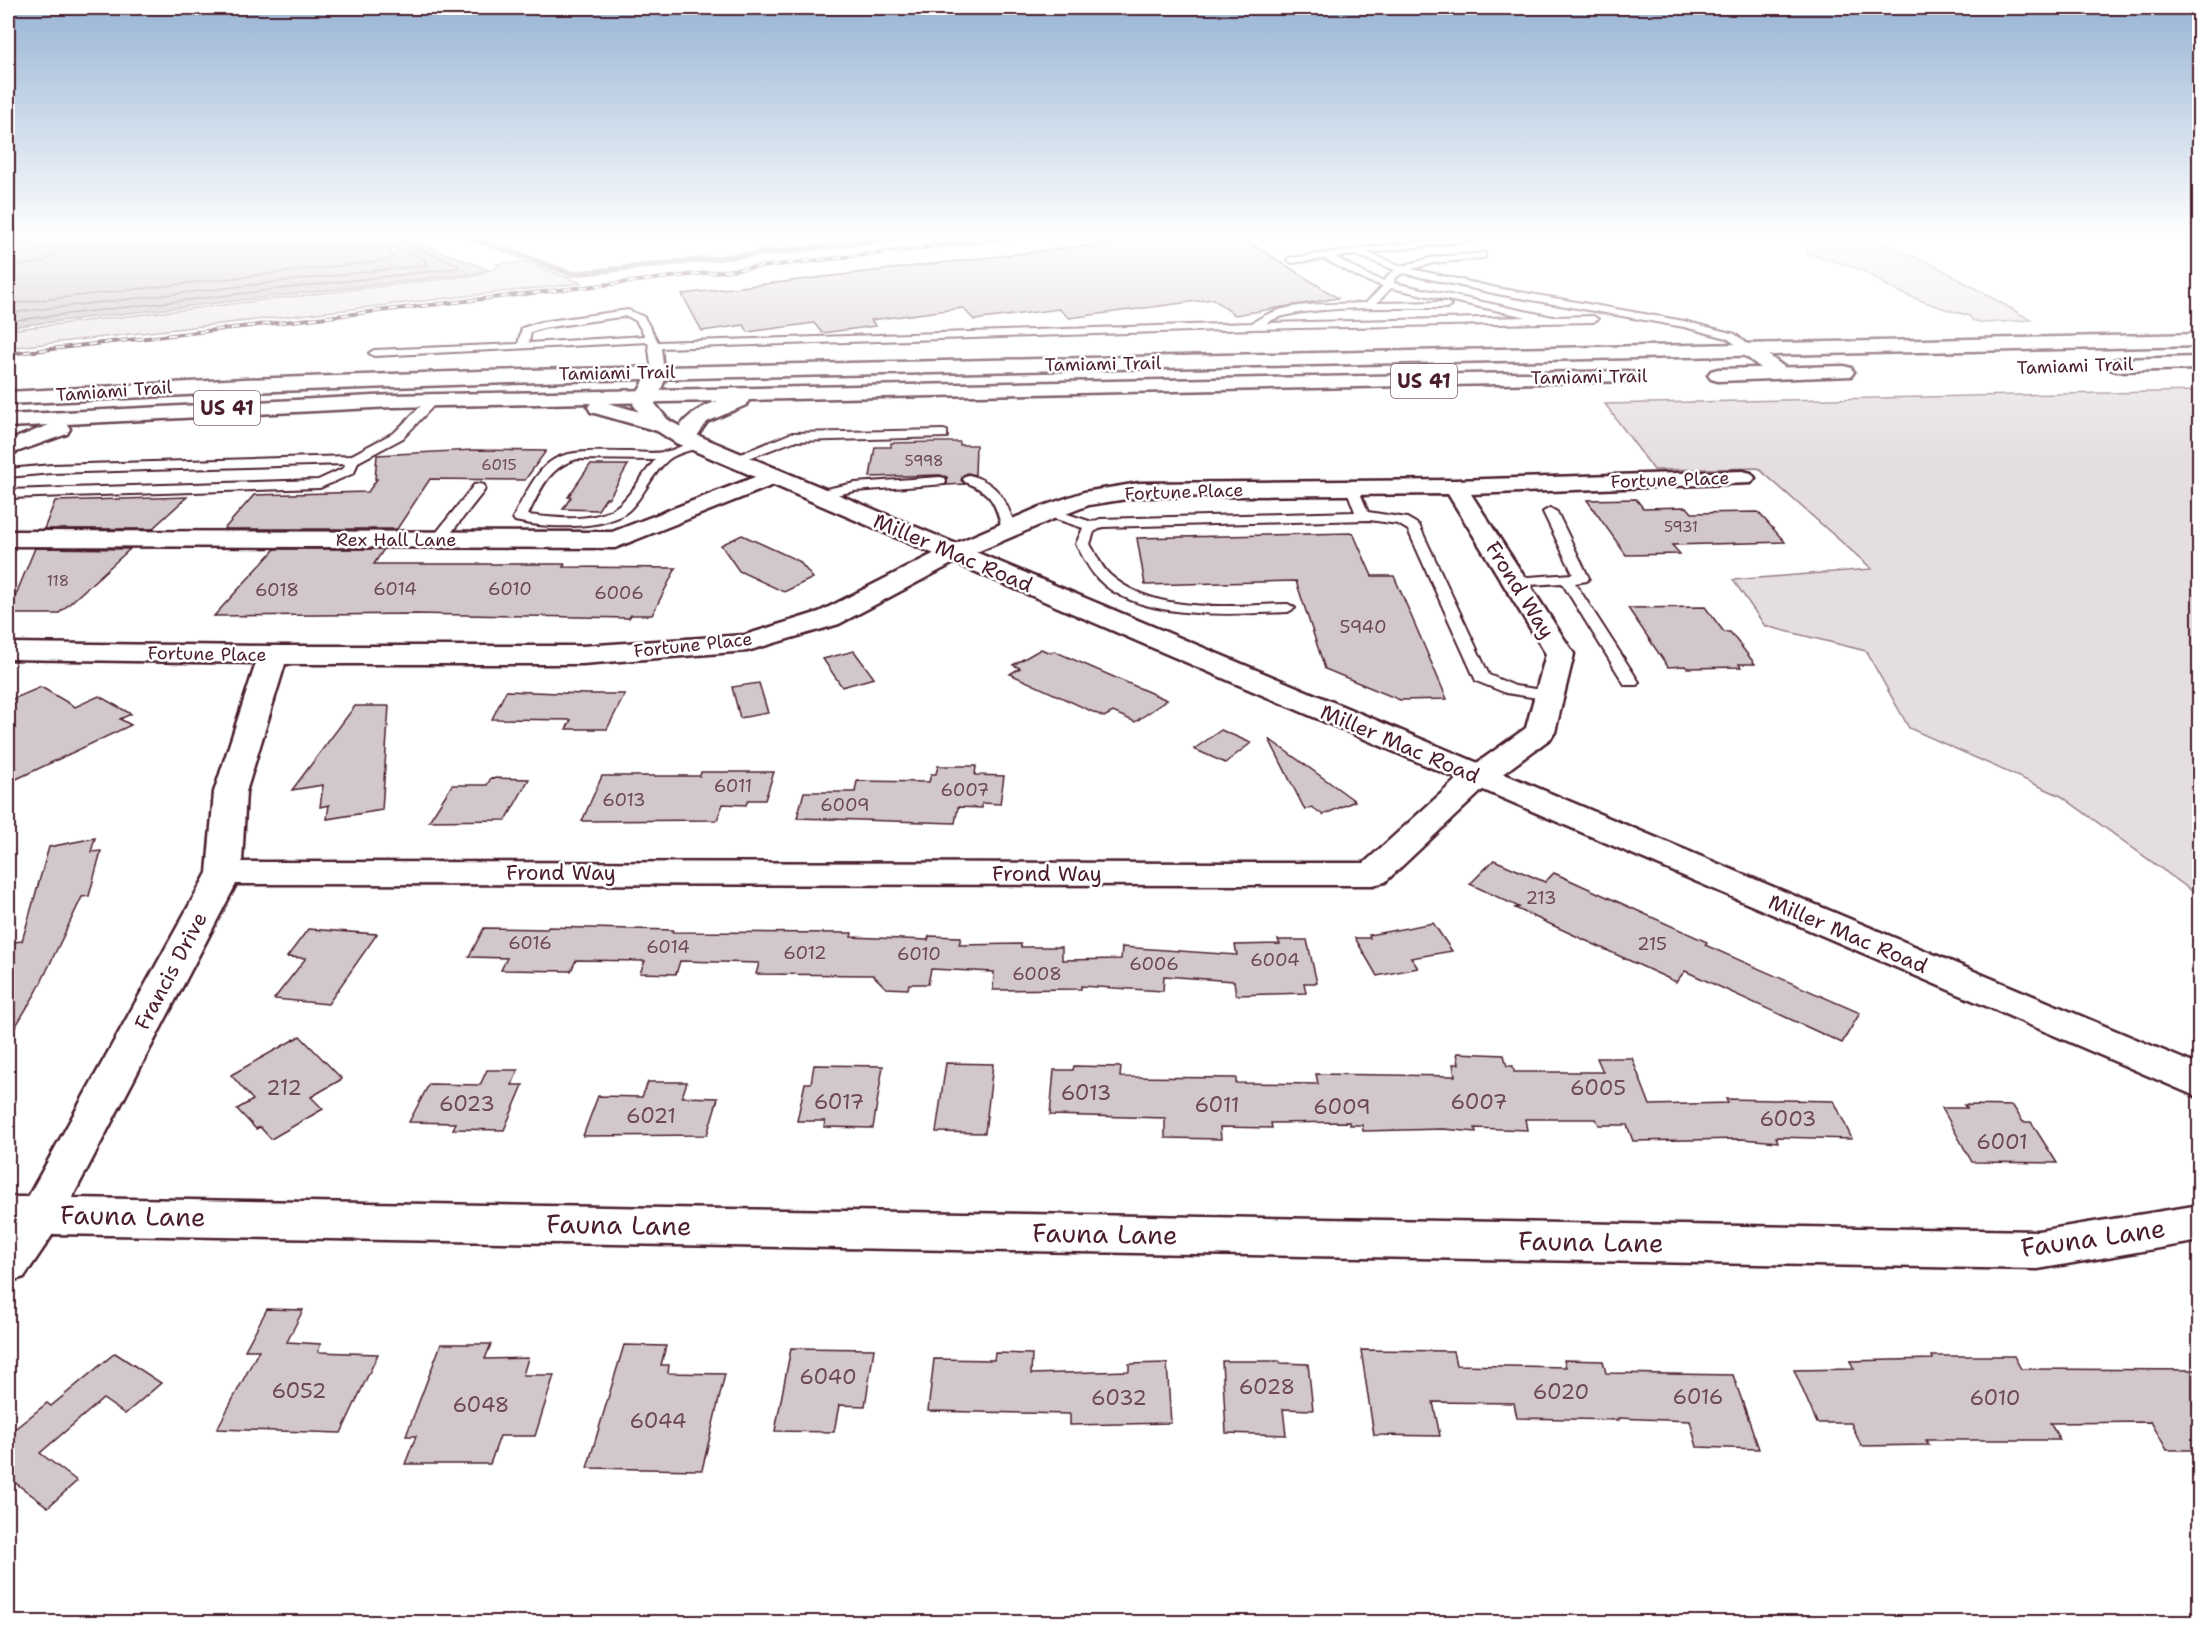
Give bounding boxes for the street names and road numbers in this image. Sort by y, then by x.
street label: Tamiami Trail [1045,351,1162,377]
street label: Tamiami Trail [2016,352,2134,380]
street label: Tamiami Trail [559,360,676,386]
road number: US 41 [1391,364,1457,398]
street label: Tamiami Trail [1531,364,1648,390]
street label: Tamiami Trail [55,375,174,407]
road number: US 41 [194,391,260,425]
street label: Fortune Place [1610,466,1730,494]
street label: Fortune Place [1124,478,1244,506]
street label: Miller Mac Road [869,507,1037,599]
street label: Rex Hall Lane [336,528,456,552]
street label: Frond Way [1479,536,1561,644]
street label: Fortune Place [633,627,753,663]
street label: Fortune Place [147,641,267,667]
street label: Miller Mac Road [1316,698,1484,790]
street label: Frond Way [506,859,616,887]
street label: Frond Way [992,860,1102,888]
street label: Miller Mac Road [1764,888,1932,980]
street label: Francis Drive [128,907,214,1035]
street label: Fauna Lane [60,1197,206,1234]
street label: Fauna Lane [546,1206,692,1243]
street label: Fauna Lane [2018,1210,2167,1265]
street label: Fauna Lane [1032,1215,1178,1252]
street label: Fauna Lane [1518,1223,1664,1260]

